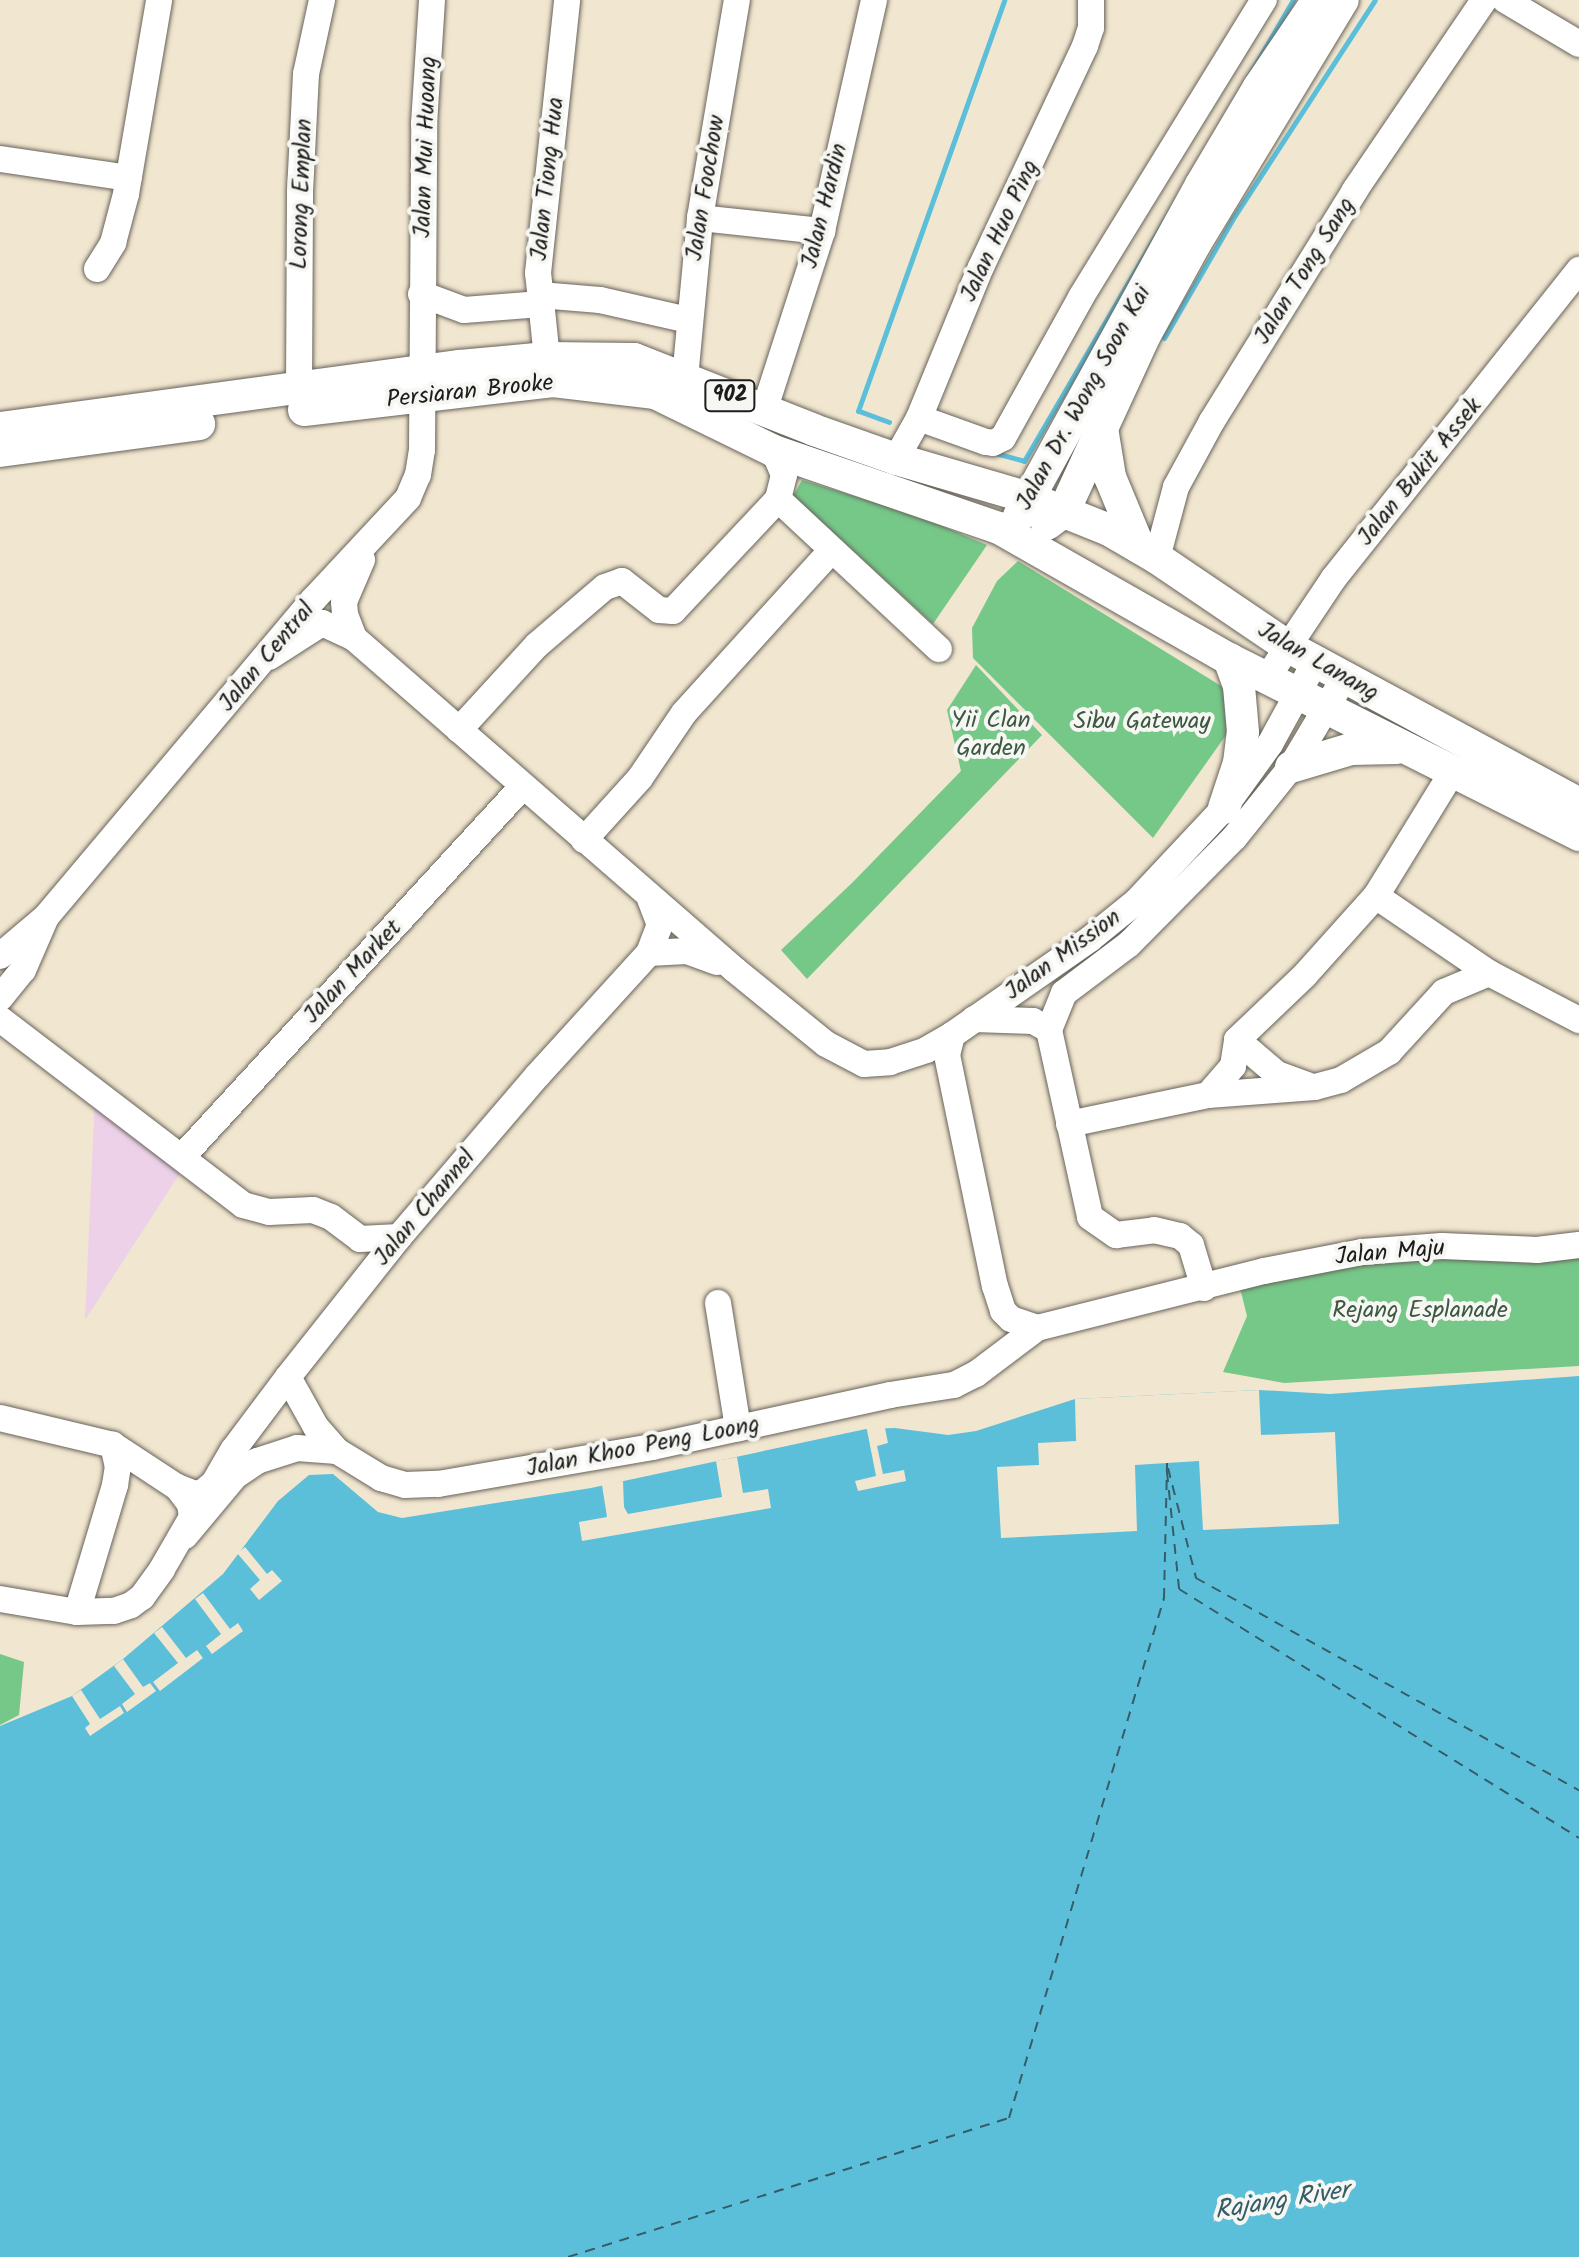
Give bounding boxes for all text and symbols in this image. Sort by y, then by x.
street label: Jalan Mui Huoang [408,56,444,238]
street label: Jalan Tiong Hua [525,96,571,262]
street label: Jalan Foochow [680,113,732,263]
street label: Lorong Emplan [285,118,319,270]
street label: Jalan Hardin [796,141,854,271]
street label: Jalan Huo Ping [955,156,1045,306]
street label: Jalan Tong Sang [1248,192,1362,350]
street label: Jalan Dr. Wong Soon Kai [1010,281,1158,515]
street label: Persiaran Brooke [385,369,555,415]
road number: 902 [704,378,756,414]
street label: Jalan Bukit Assek [1352,392,1488,552]
street label: Jalan Central [213,596,321,718]
street label: Jalan Lanang [1252,616,1384,708]
park label: Yii Clan Garden [951,707,1031,763]
park label: Sibu Gateway [1074,708,1210,736]
street label: Jalan Mission [999,903,1127,1007]
street label: Jalan Market [298,914,408,1030]
street label: Jalan Channel [368,1144,482,1272]
street label: Jalan Maju [1334,1234,1446,1272]
park label: Rejang Esplanade [1332,1297,1508,1325]
street label: Jalan Khoo Peng Loong [524,1410,762,1484]
water label: Rajang River [1213,2176,1351,2228]

